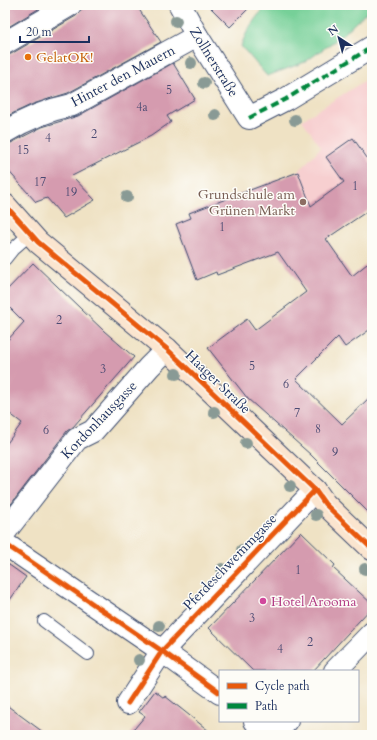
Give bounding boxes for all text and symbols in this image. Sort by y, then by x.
scale bar [20,18,89,44]
north arrow [319,18,359,58]
text: N [325,21,342,39]
street label: Zollnerstraße [185,23,243,101]
text: 20 m [26,24,53,40]
street label: Hinter den Mauern [68,41,178,111]
place label: GelatOK! [36,48,93,67]
marker: GelatOK! [23,52,33,62]
house number: 5 [166,82,172,98]
house number: 4a [136,99,148,115]
house number: 2 [91,126,97,142]
house number: 4 [45,130,51,146]
house number: 15 [17,142,29,158]
house number: 17 [34,174,46,190]
house number: 1 [352,178,358,194]
house number: 19 [65,184,77,200]
place label: Grundschule am Grünen Markt [198,185,296,220]
marker: Grundschule am Grünen Markt [298,197,308,207]
house number: 1 [219,219,225,235]
house number: 2 [56,312,62,328]
street label: Haager Straße [181,346,255,418]
house number: 5 [249,358,255,374]
house number: 3 [100,361,106,377]
house number: 6 [283,376,289,392]
street label: Kordonhausgasse [57,377,141,463]
house number: 7 [294,405,300,421]
house number: 8 [315,421,321,437]
house number: 6 [43,422,49,438]
house number: 9 [332,444,338,460]
street label: Pferdeschwemmgasse [179,510,281,614]
house number: 1 [295,562,301,578]
place label: Hotel Arooma [271,592,356,611]
marker: Hotel Arooma [258,596,268,606]
house number: 3 [249,610,255,626]
house number: 2 [307,634,313,650]
house number: 4 [277,641,283,657]
legend [219,670,359,722]
text: Cycle path [255,678,310,694]
text: Path [255,698,278,714]

